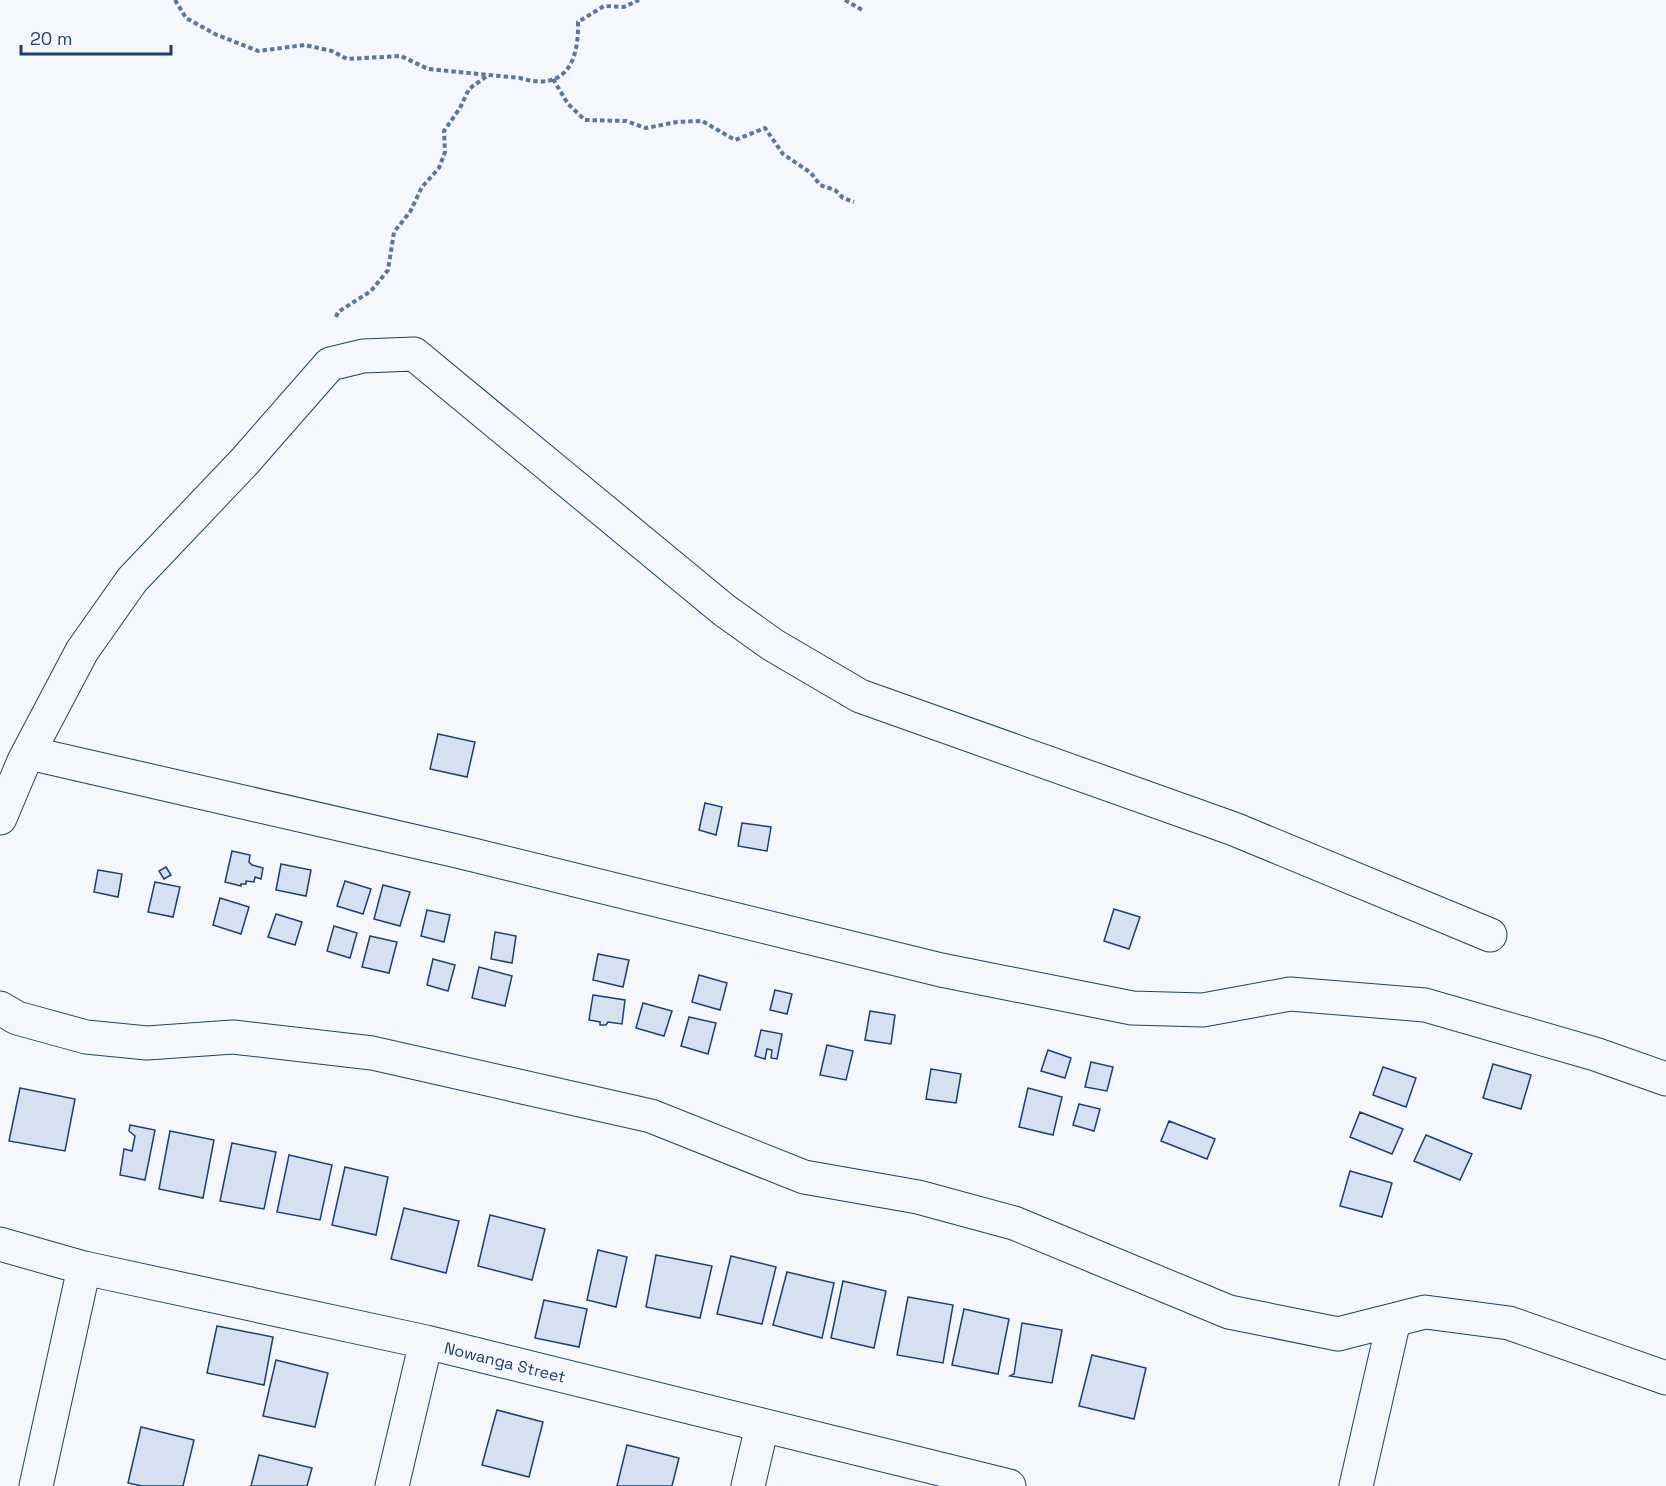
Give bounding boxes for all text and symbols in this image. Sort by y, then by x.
scale bar [21,18,171,56]
text: 20 m [30,27,73,50]
street label: Nowanga Street [442,1337,568,1388]

